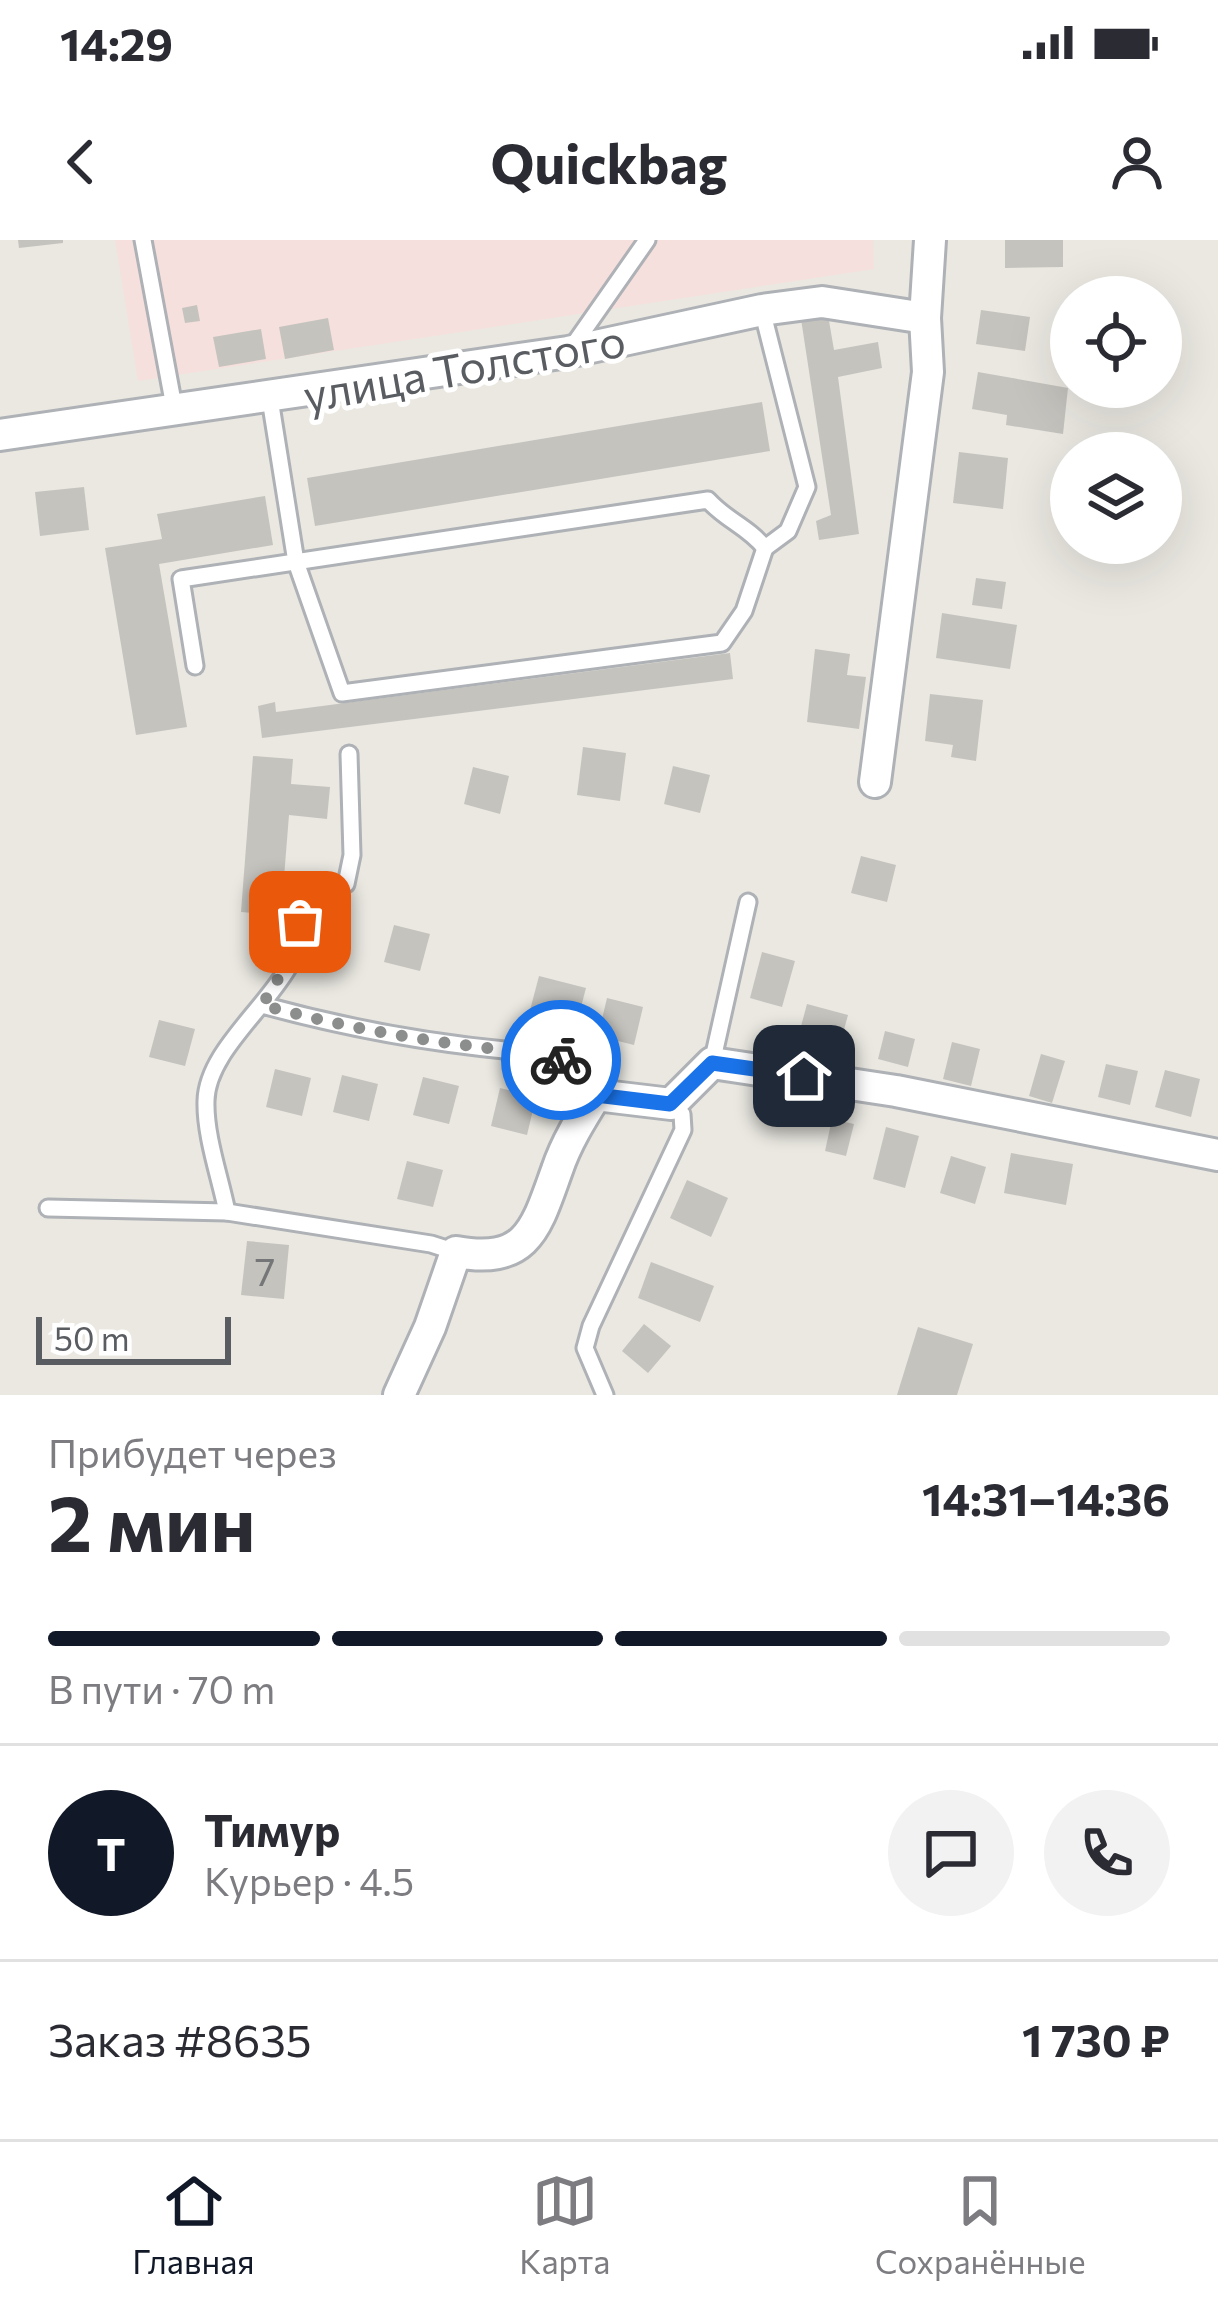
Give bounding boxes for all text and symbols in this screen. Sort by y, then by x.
text: 14:29 [60,15,173,70]
icon: back [48,129,114,195]
text: Quickbag [490,129,728,195]
icon: person [1104,129,1170,195]
map controls [1050,276,1182,564]
button: locate [1050,276,1182,408]
street label: улица Толстого [299,311,629,421]
button: layers [1050,432,1182,564]
pin [249,871,351,973]
icon: bag [267,889,333,955]
courier [501,1000,621,1120]
pin [753,1025,855,1127]
icon: bike [528,1027,594,1093]
icon: home [771,1043,837,1109]
house number: 7 [255,1246,275,1294]
scale bar [36,1311,231,1364]
text: 50 m [54,1317,130,1358]
text: Прибудет через [48,1428,337,1476]
text: 14:31–14:36 [922,1470,1170,1525]
text: 2 мин [48,1473,256,1568]
text: В пути · 70 m [48,1664,275,1712]
button: chat [888,1790,1014,1916]
button: phone [1044,1790,1170,1916]
text: Тимур [204,1801,340,1856]
text: Т [96,1825,126,1880]
text: Курьер · 4.5 [204,1856,414,1904]
text: Заказ #8635 [48,2011,312,2066]
text: 1 730 ₽ [1022,2011,1170,2066]
tab: Главная [132,2168,255,2281]
tab: Карта [519,2168,610,2281]
tab: Сохранённые [875,2168,1086,2281]

